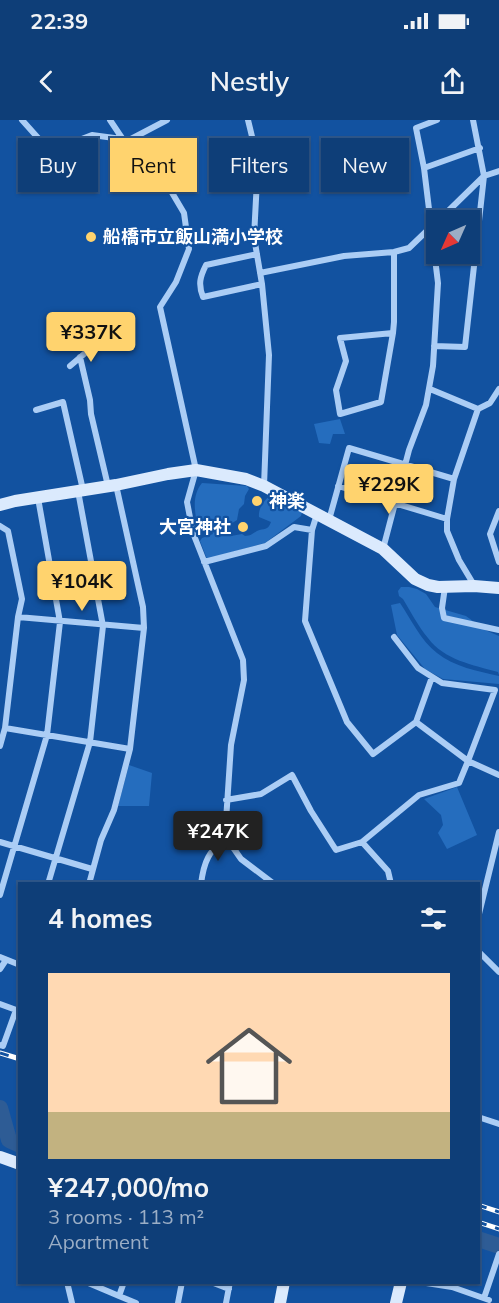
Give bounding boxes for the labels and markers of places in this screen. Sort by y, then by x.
place label: 船橋市立飯山満小学校 [103,225,283,248]
marker: 船橋市立飯山満小学校 [84,230,98,244]
pin: ¥337K [49,312,133,363]
pin: ¥229K [347,464,431,515]
place label: 神楽 [269,489,305,512]
marker: 神楽 [250,494,264,508]
place label: 大宮神社 [159,515,231,538]
marker: 大宮神社 [236,520,250,534]
pin: ¥104K [40,561,124,612]
pin: ¥247K [176,811,260,862]

